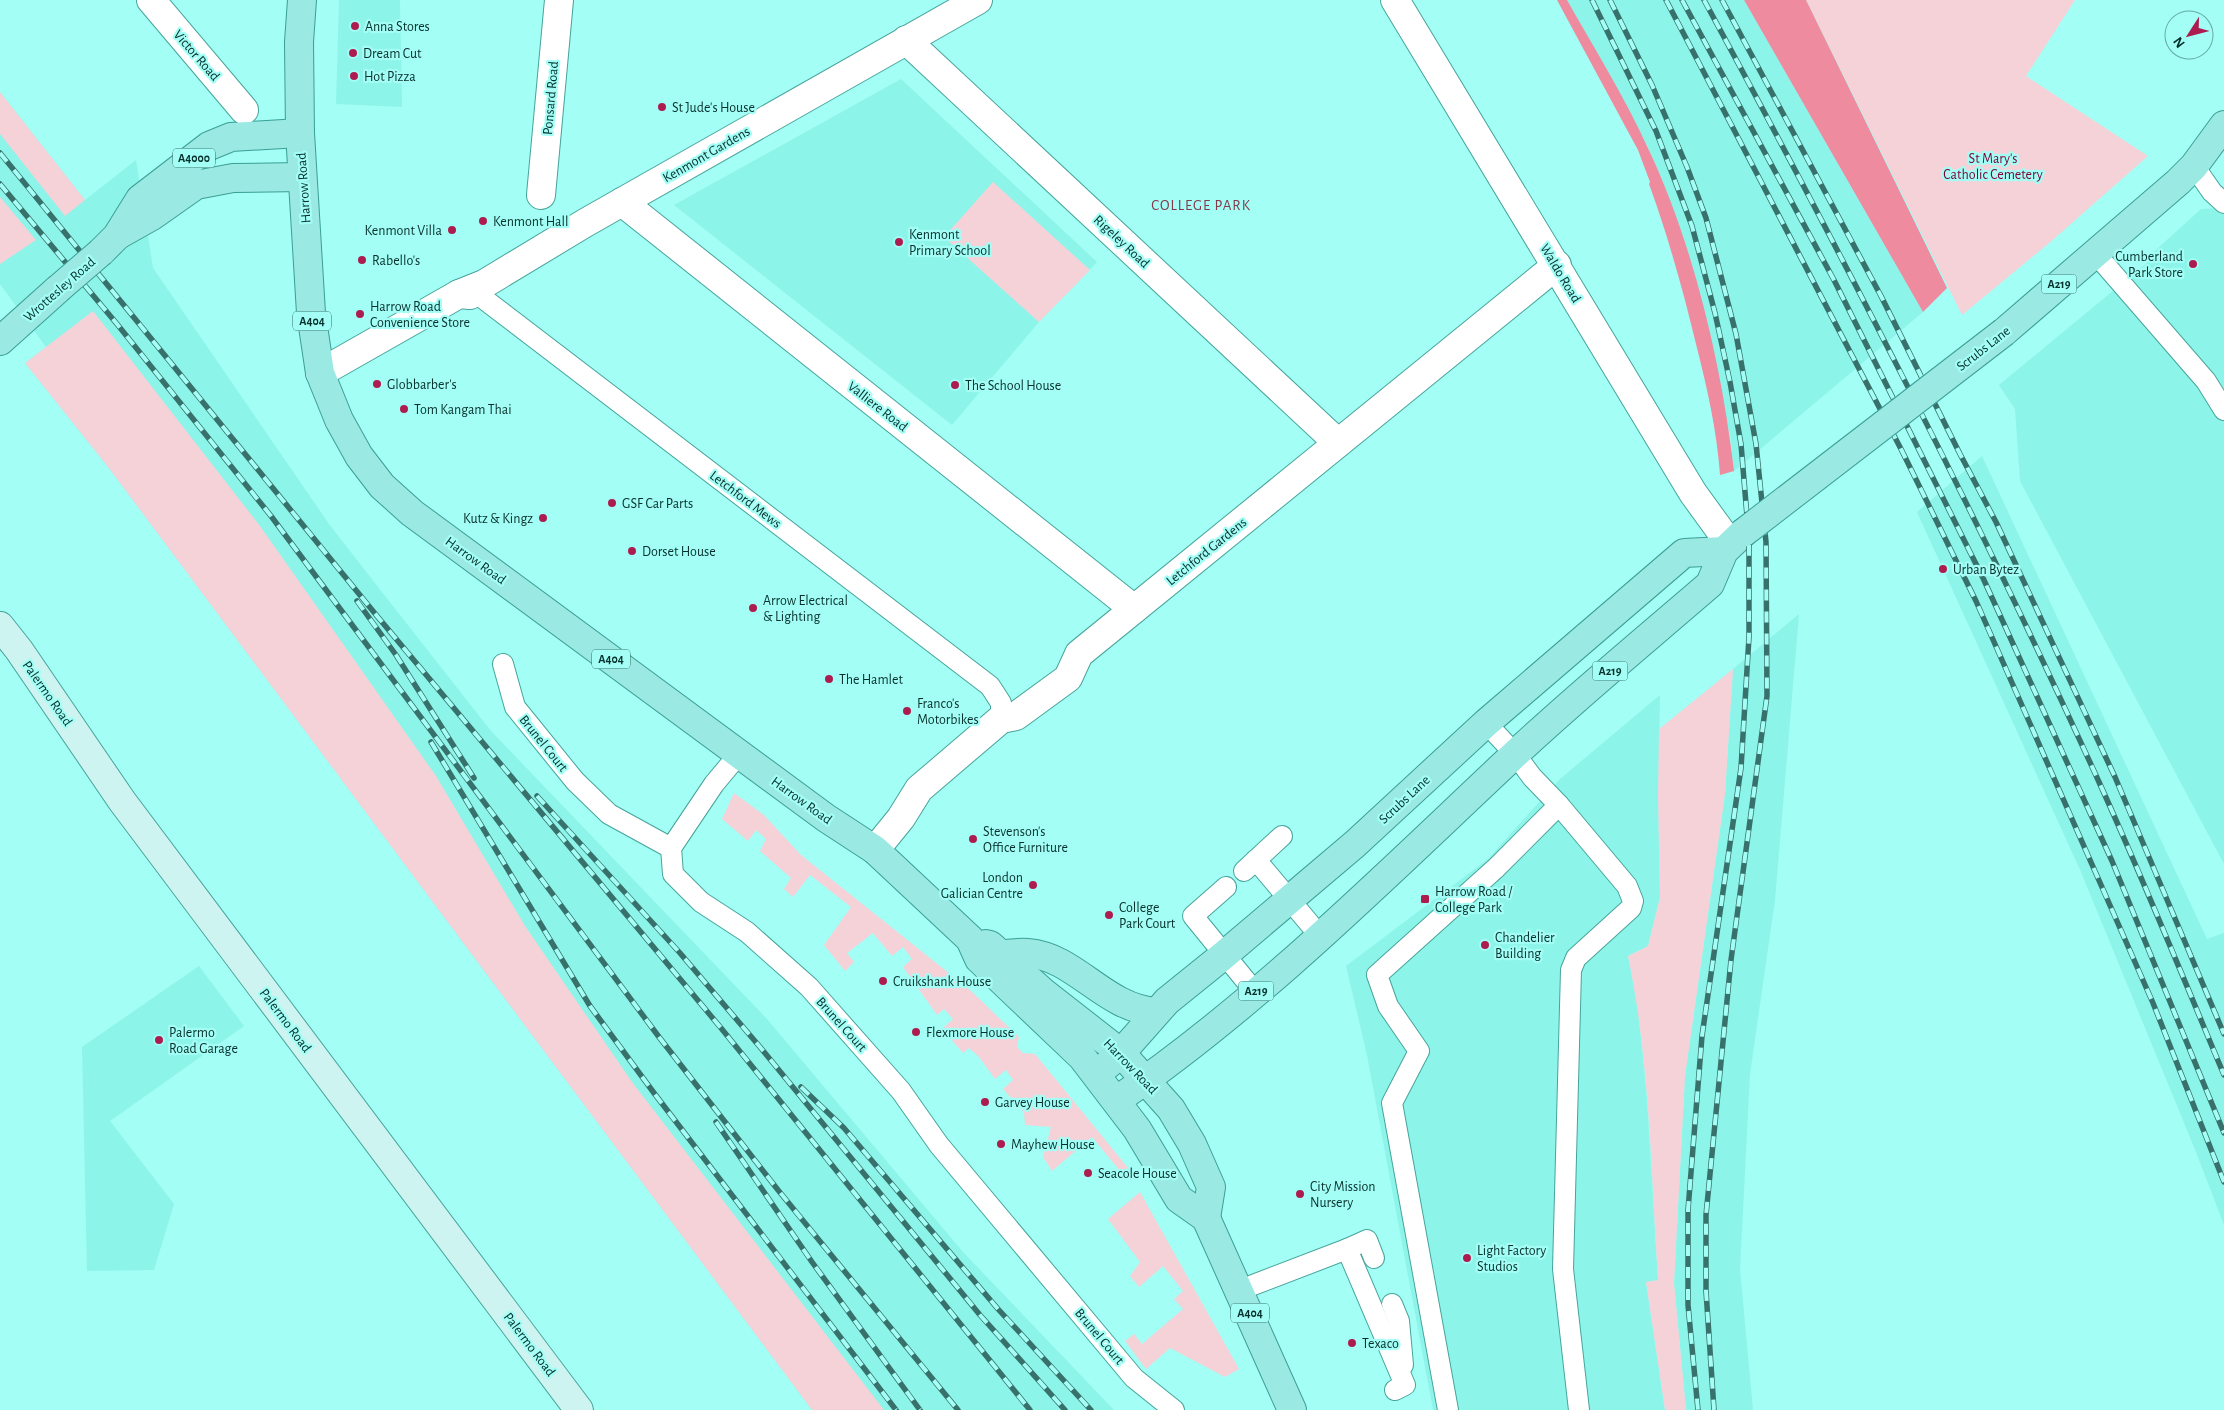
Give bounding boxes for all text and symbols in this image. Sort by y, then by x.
north arrow [2164,10,2214,60]
marker: Anna Stores [349,20,361,32]
place label: Anna Stores [365,20,430,34]
street label: Victor Road [171,28,222,84]
text: N [2171,34,2188,50]
marker: Dream Cut [347,47,359,59]
place label: Dream Cut [363,47,422,61]
street label: Ponsard Road [541,61,561,136]
marker: Hot Pizza [348,70,360,82]
place label: Hot Pizza [364,70,416,84]
marker: St Jude's House [656,101,668,113]
place label: St Jude's House [672,101,755,115]
street label: Kenmont Gardens [661,124,752,185]
road number: A4000 [173,148,215,168]
street label: Harrow Road [295,152,313,224]
park label: St Mary's Catholic Cemetery [1943,152,2043,182]
district label: COLLEGE PARK [1151,198,1251,213]
street label: Rigeley Road [1091,213,1152,271]
marker: Kenmont Hall [477,215,489,227]
place label: Kenmont Hall [493,215,569,229]
place label: Kenmont Villa [365,224,443,238]
marker: Kenmont Villa [446,224,458,236]
place label: Kenmont Primary School [909,228,991,258]
marker: Kenmont Primary School [893,236,905,248]
street label: Waldo Road [1537,242,1583,305]
place label: Cumberland Park Store [2115,250,2183,280]
marker: Rabello's [356,254,368,266]
place label: Rabello's [372,254,420,268]
street label: Wrottesley Road [21,255,98,324]
marker: Cumberland Park Store [2187,258,2199,270]
road number: A219 [2042,274,2076,294]
place label: Harrow Road Convenience Store [370,300,470,330]
marker: Harrow Road Convenience Store [354,308,366,320]
road number: A404 [293,312,331,331]
street label: Scrubs Lane [1954,324,2013,374]
marker: Globbarber's [371,378,383,390]
place label: Globbarber's [387,378,457,392]
street label: Valliere Road [845,379,910,434]
marker: The School House [949,379,961,391]
place label: The School House [965,379,1061,393]
marker: Tom Kangam Thai [398,403,410,415]
place label: Tom Kangam Thai [414,403,512,417]
street label: Letchford Mews [707,468,784,531]
marker: GSF Car Parts [606,497,618,509]
place label: GSF Car Parts [622,497,693,511]
place label: Kutz & Kingz [463,512,533,526]
marker: Kutz & Kingz [537,512,549,524]
street label: Letchford Gardens [1164,515,1249,588]
street label: Harrow Road [443,534,508,587]
marker: Dorset House [626,545,638,557]
place label: Dorset House [642,545,716,559]
marker: Urban Bytez [1937,563,1949,575]
place label: Urban Bytez [1953,563,2019,577]
place label: Arrow Electrical & Lighting [763,594,848,624]
marker: Arrow Electrical & Lighting [747,602,759,614]
road number: A404 [592,650,630,669]
street label: Palermo Road [20,658,75,729]
road number: A219 [1592,661,1628,680]
marker: The Hamlet [823,673,835,685]
place label: The Hamlet [839,673,903,687]
place label: Franco's Motorbikes [917,697,979,727]
marker: Franco's Motorbikes [901,705,913,717]
street label: Brunel Court [516,713,570,775]
street label: Scrubs Lane [1377,773,1433,827]
street label: Harrow Road [769,774,834,827]
place label: Stevenson's Office Furniture [983,825,1068,855]
marker: Stevenson's Office Furniture [967,833,979,845]
place label: London Galician Centre [941,871,1023,901]
marker: London Galician Centre [1027,879,1039,891]
place label: Harrow Road / College Park [1435,885,1513,915]
marker: Harrow Road / College Park [1419,893,1431,905]
place label: College Park Court [1119,901,1176,931]
marker: College Park Court [1103,909,1115,921]
place label: Chandelier Building [1495,931,1555,961]
marker: Chandelier Building [1479,939,1491,951]
marker: Cruikshank House [877,975,889,987]
place label: Cruikshank House [893,975,991,989]
road number: A219 [1238,981,1274,1000]
street label: Palermo Road [257,986,314,1055]
street label: Brunel Court [813,995,870,1055]
place label: Palermo Road Garage [169,1026,238,1056]
marker: Flexmore House [910,1026,922,1038]
place label: Flexmore House [926,1026,1014,1040]
marker: Palermo Road Garage [153,1034,165,1046]
street label: Harrow Road [1101,1036,1160,1097]
marker: Garvey House [979,1096,991,1108]
place label: Garvey House [995,1096,1070,1110]
marker: Mayhew House [995,1138,1007,1150]
place label: Mayhew House [1011,1138,1095,1152]
marker: Seacole House [1082,1167,1094,1179]
place label: Seacole House [1098,1167,1177,1181]
place label: City Mission Nursery [1310,1180,1376,1210]
marker: City Mission Nursery [1294,1188,1306,1200]
place label: Light Factory Studios [1477,1244,1546,1274]
marker: Light Factory Studios [1461,1252,1473,1264]
road number: A404 [1231,1304,1269,1322]
street label: Brunel Court [1072,1306,1127,1368]
street label: Palermo Road [501,1310,558,1379]
marker: Texaco [1346,1337,1358,1349]
place label: Texaco [1362,1337,1399,1351]

